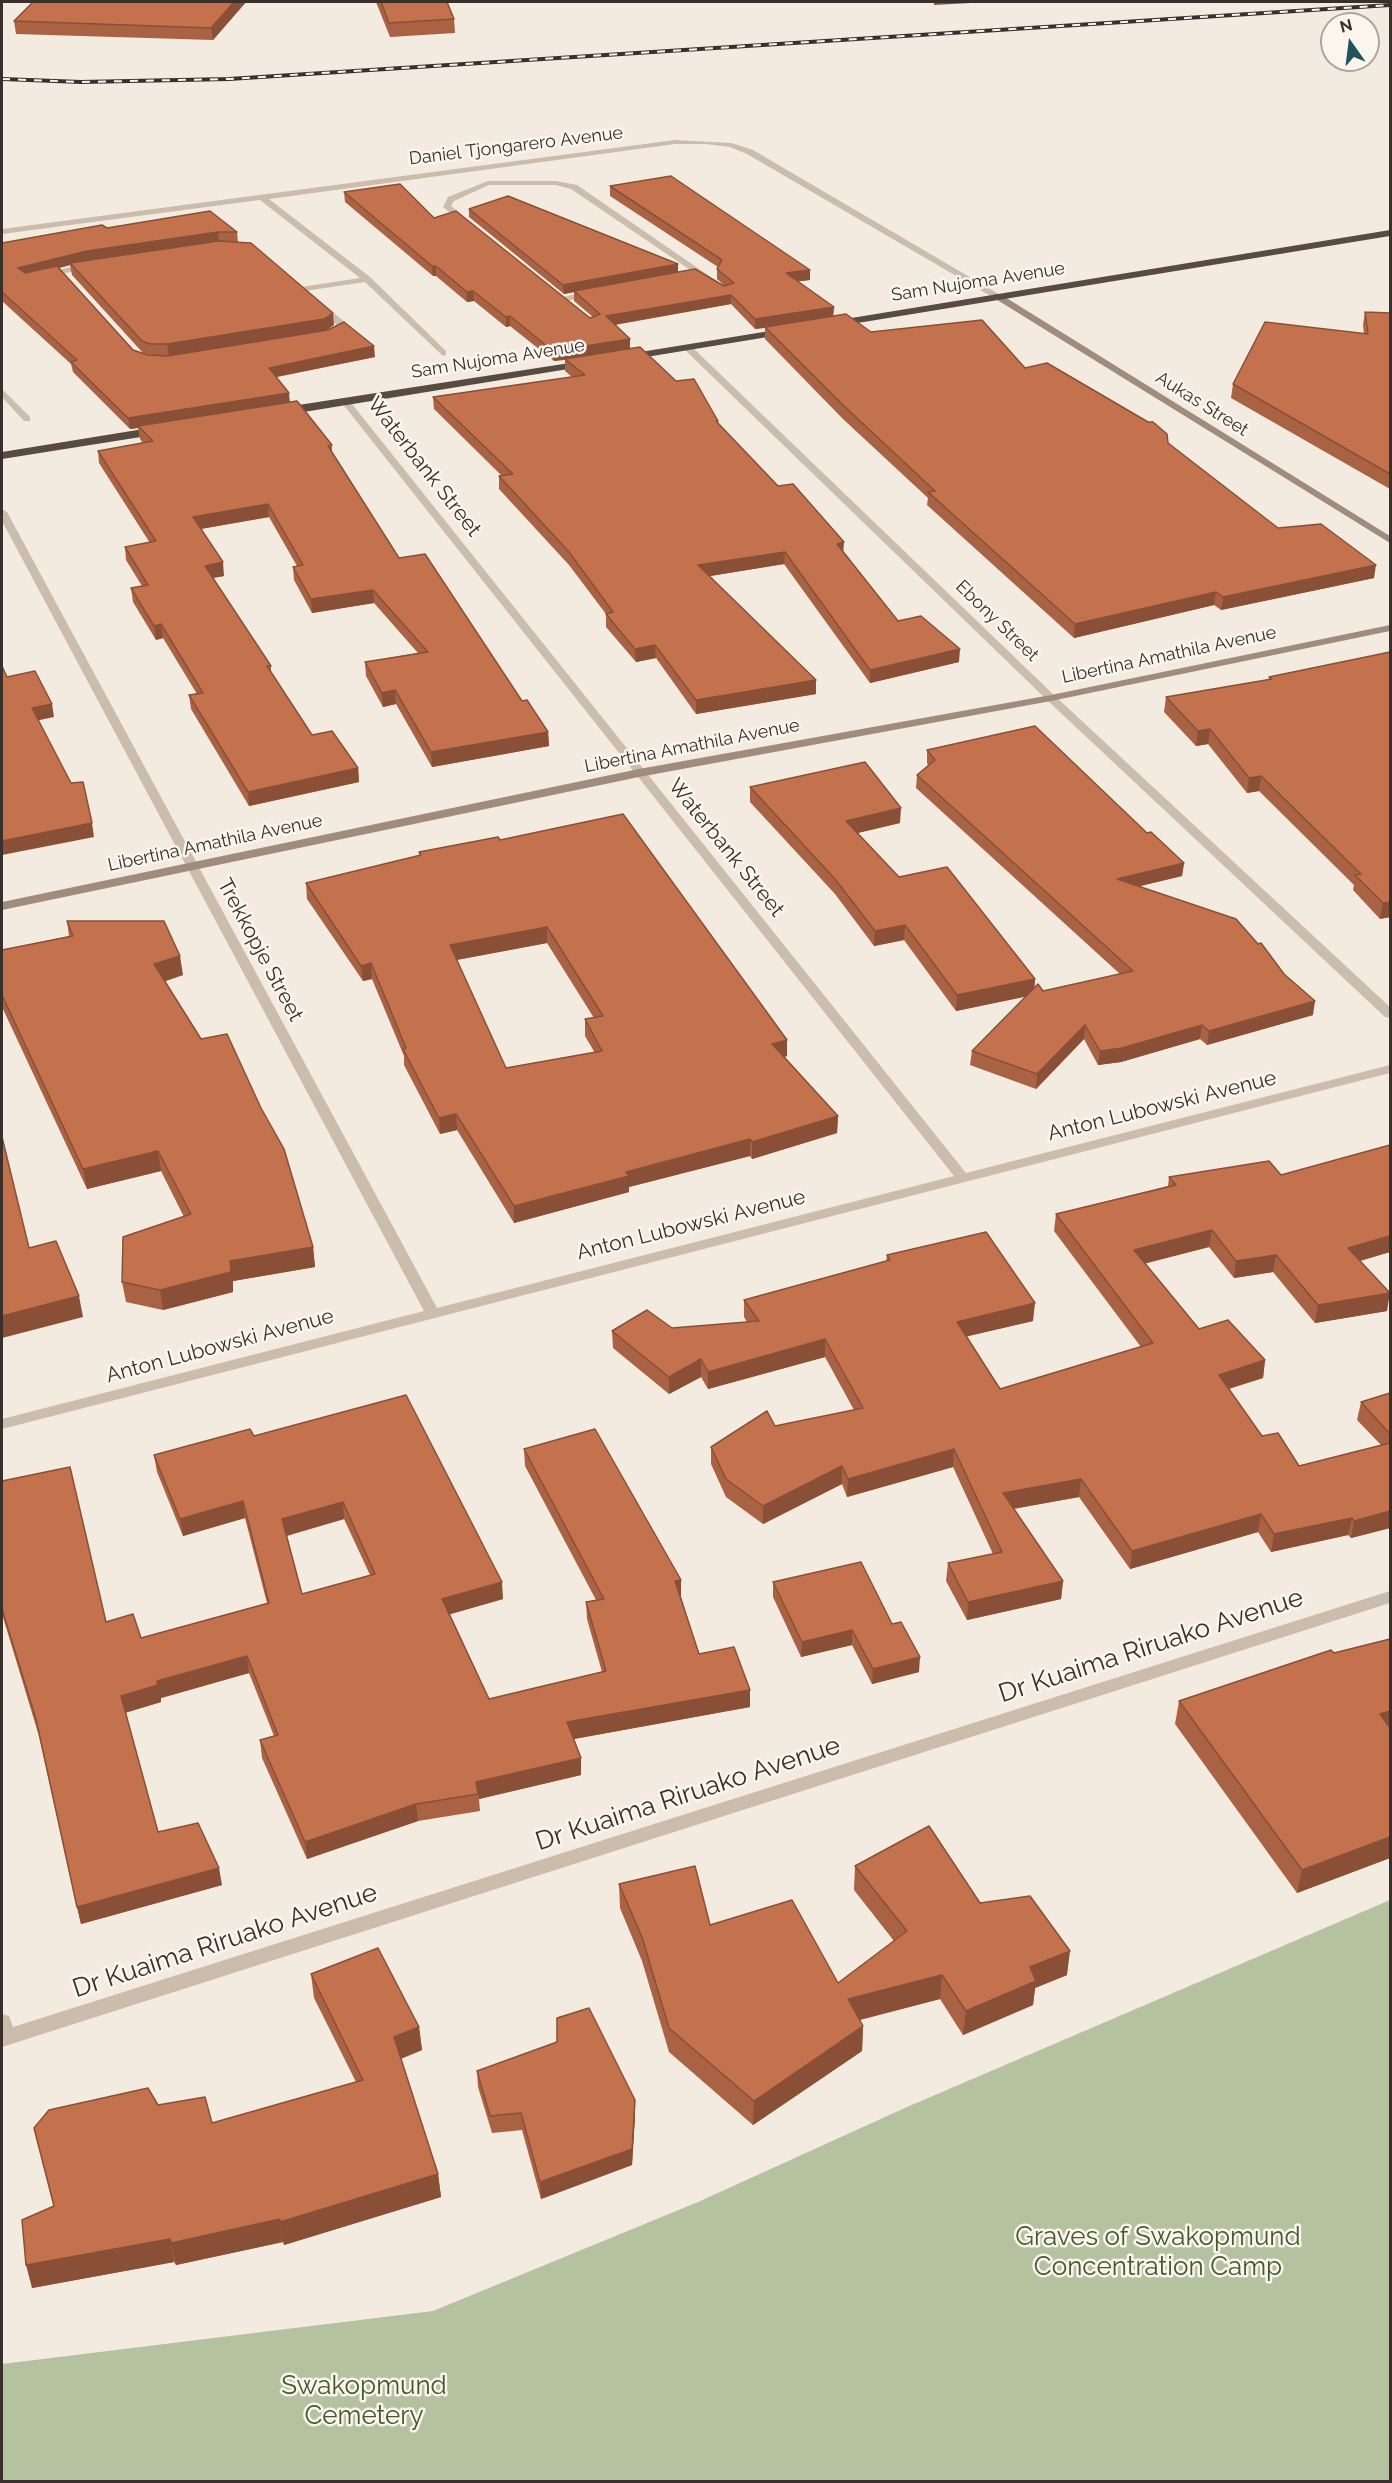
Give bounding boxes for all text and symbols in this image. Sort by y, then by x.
north arrow [1320,12,1380,72]
text: N [1338,15,1354,37]
street label: Daniel Tjongarero Avenue [408,122,624,170]
street label: Sam Nujoma Avenue [890,258,1066,306]
street label: Sam Nujoma Avenue [410,335,586,383]
street label: Aukas Street [1152,367,1252,441]
street label: Waterbank Street [362,392,486,542]
street label: Ebony Street [951,576,1043,666]
street label: Libertina Amathila Avenue [1060,622,1278,688]
street label: Libertina Amathila Avenue [583,715,801,777]
street label: Waterbank Street [663,774,789,922]
street label: Libertina Amathila Avenue [106,810,324,876]
street label: Trekkopje Street [212,874,308,1026]
street label: Anton Lubowski Avenue [1045,1065,1279,1147]
street label: Anton Lubowski Avenue [574,1184,808,1266]
street label: Anton Lubowski Avenue [103,1303,337,1389]
street label: Dr Kuaima Riruako Avenue [995,1582,1307,1710]
street label: Dr Kuaima Riruako Avenue [532,1730,844,1858]
street label: Dr Kuaima Riruako Avenue [69,1877,381,2005]
park label: Graves of Swakopmund Concentration Camp [1015,2221,1301,2282]
park label: Swakopmund Cemetery [281,2370,447,2432]

